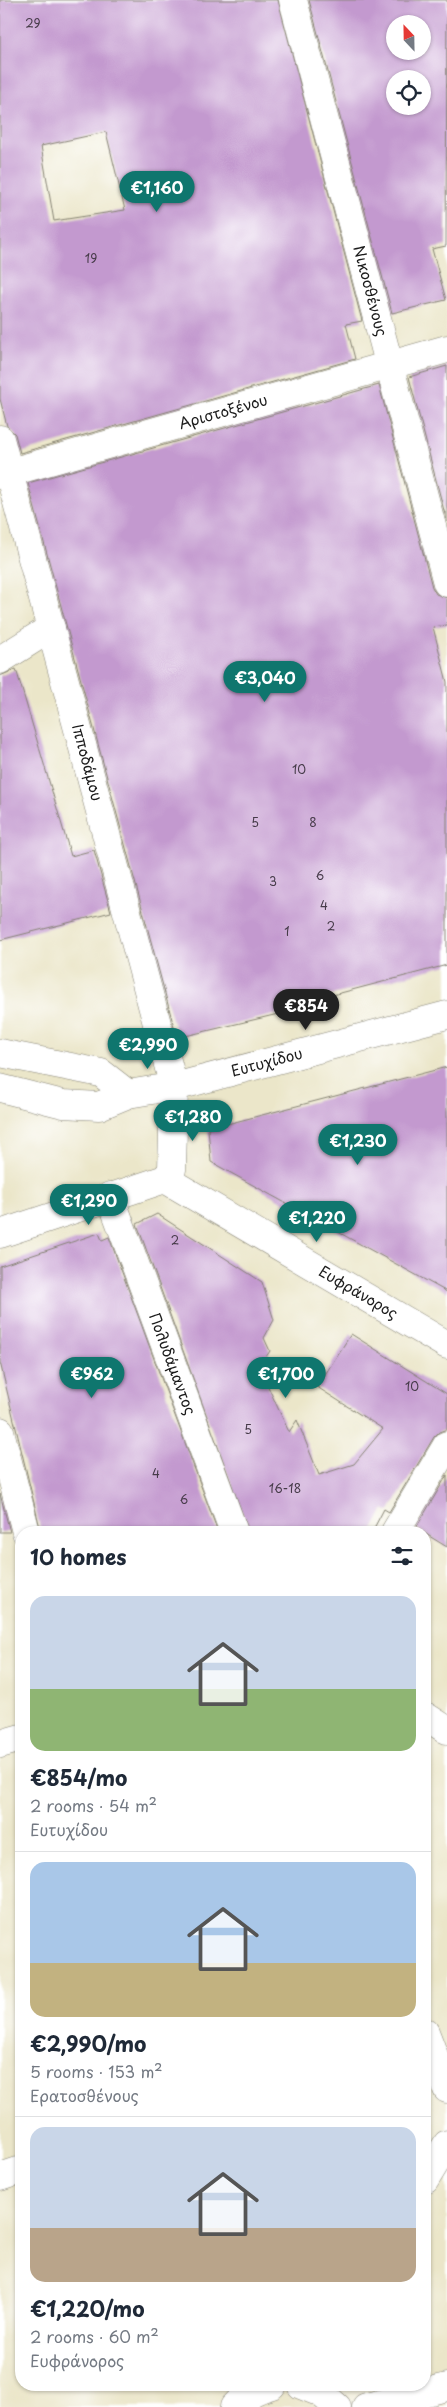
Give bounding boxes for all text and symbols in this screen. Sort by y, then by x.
house number: 29 [25,14,41,32]
north arrow [386,15,431,60]
map controls [386,15,431,115]
button: locate [386,70,431,115]
pin: €1,160 [116,170,198,213]
text: €1,160 [131,175,183,199]
street label: Νικοσθένους [348,243,394,339]
house number: 19 [85,249,97,267]
street label: Αριστοξένου [176,387,270,434]
pin: €3,040 [224,660,306,703]
text: €3,040 [234,665,296,689]
street label: Ιπποδάμου [67,721,110,803]
house number: 10 [292,760,306,778]
house number: 5 [251,813,259,831]
house number: 8 [309,813,317,831]
house number: 6 [316,866,324,884]
house number: 3 [269,872,277,890]
house number: 4 [320,896,328,914]
house number: 2 [327,917,335,935]
house number: 1 [284,922,290,940]
pin: €854 [276,988,336,1031]
text: €854 [284,993,328,1017]
pin: €2,990 [107,1028,189,1070]
text: €2,990 [119,1032,177,1056]
street label: Ευτυχίδου [228,1041,305,1082]
pin: €1,280 [152,1100,234,1142]
text: €1,280 [165,1104,221,1128]
pin: €1,230 [317,1124,399,1166]
text: €1,230 [329,1128,387,1152]
pin: €1,290 [48,1184,130,1226]
text: €1,290 [61,1188,117,1212]
pin: €1,220 [276,1200,358,1243]
text: €1,220 [288,1205,346,1229]
house number: 2 [171,1231,179,1249]
street label: Ευφράνορος [315,1259,403,1324]
street label: Πολυδάμαντος [144,1309,203,1418]
pin: €962 [62,1356,122,1399]
pin: €1,700 [245,1356,327,1399]
text: €962 [70,1361,114,1385]
text: €1,700 [258,1361,314,1385]
house number: 10 [405,1377,419,1395]
house number: 5 [244,1420,252,1438]
house number: 4 [152,1464,160,1482]
house number: 16-18 [269,1479,301,1497]
house number: 6 [180,1490,188,1508]
text: 10 homes [30,1540,127,1572]
icon: filters [388,1542,416,1570]
icon: home [178,1629,268,1719]
text: €854/mo [30,1761,127,1793]
text: 2 rooms · 54 m² [30,1793,157,1817]
text: Ευτυχίδου [30,1817,108,1841]
icon: home [178,1894,268,1984]
text: €2,990/mo [30,2027,146,2059]
text: 5 rooms · 153 m² [30,2059,163,2083]
text: Ερατοσθένους [30,2083,139,2107]
icon: home [178,2159,268,2249]
text: €1,220/mo [30,2292,145,2324]
text: 2 rooms · 60 m² [30,2324,159,2348]
text: Ευφράνορος [30,2348,124,2372]

